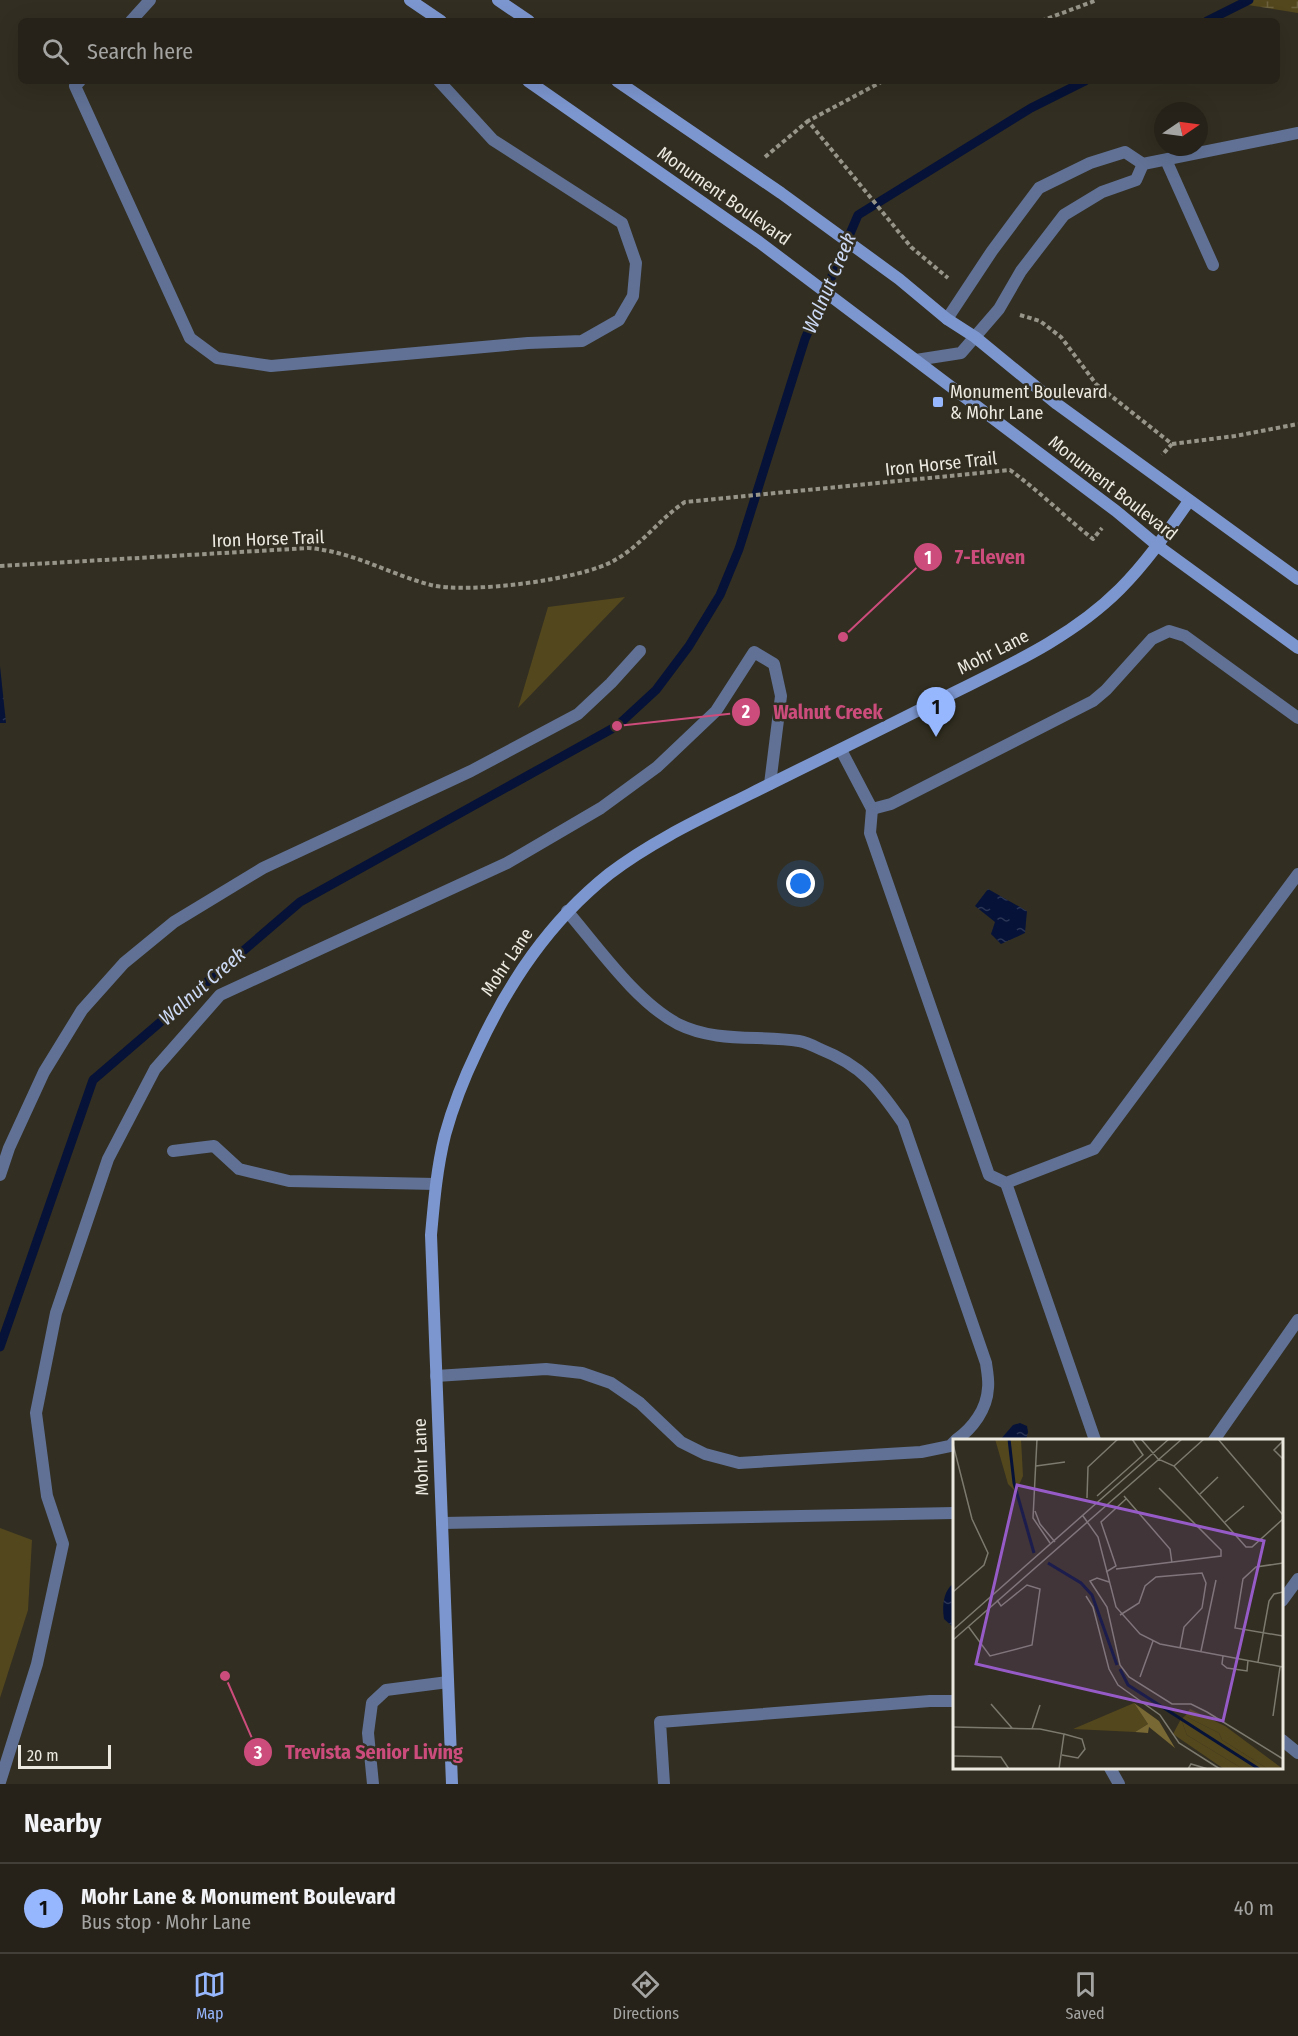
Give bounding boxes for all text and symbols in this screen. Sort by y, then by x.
search box [18,18,1280,84]
icon: search [39,35,72,68]
text: Search here [87,38,193,65]
north arrow [1154,102,1208,156]
street label: Monument Boulevard [653,142,795,250]
water label: Walnut Creek [797,229,861,337]
place label: Monument Boulevard & Mohr Lane [950,381,1108,424]
marker: Monument Boulevard & Mohr Lane [931,395,945,409]
street label: Monument Boulevard [1044,431,1182,545]
street label: Iron Horse Trail [884,447,998,481]
street label: Iron Horse Trail [211,526,325,552]
callout: 7-Eleven [913,538,1037,576]
text: 7-Eleven [955,545,1025,569]
text: 1 [924,547,932,569]
street label: Mohr Lane [954,625,1033,679]
pin: 1 [916,688,956,737]
callout: Walnut Creek [731,693,895,731]
text: Walnut Creek [773,700,884,724]
text: 2 [741,701,750,723]
your location [786,869,815,898]
street label: Mohr Lane [476,924,538,1000]
water label: Walnut Creek [154,942,250,1030]
street label: Mohr Lane [409,1418,433,1496]
inset map [953,1439,1283,1769]
callout: Trevista Senior Living [243,1733,475,1771]
text: Trevista Senior Living [285,1740,463,1764]
scale bar [18,1742,111,1770]
text: 3 [253,1742,263,1764]
text: 20 m [27,1746,58,1765]
text: Nearby [24,1808,101,1839]
text: Mohr Lane & Monument Boulevard [81,1883,396,1910]
text: 1 [39,1896,48,1920]
text: 40 m [1234,1896,1274,1920]
text: Bus stop · Mohr Lane [81,1910,251,1934]
tab: Map [193,1968,226,2023]
tab: Directions [613,1968,679,2023]
tab: Saved [1066,1968,1105,2023]

